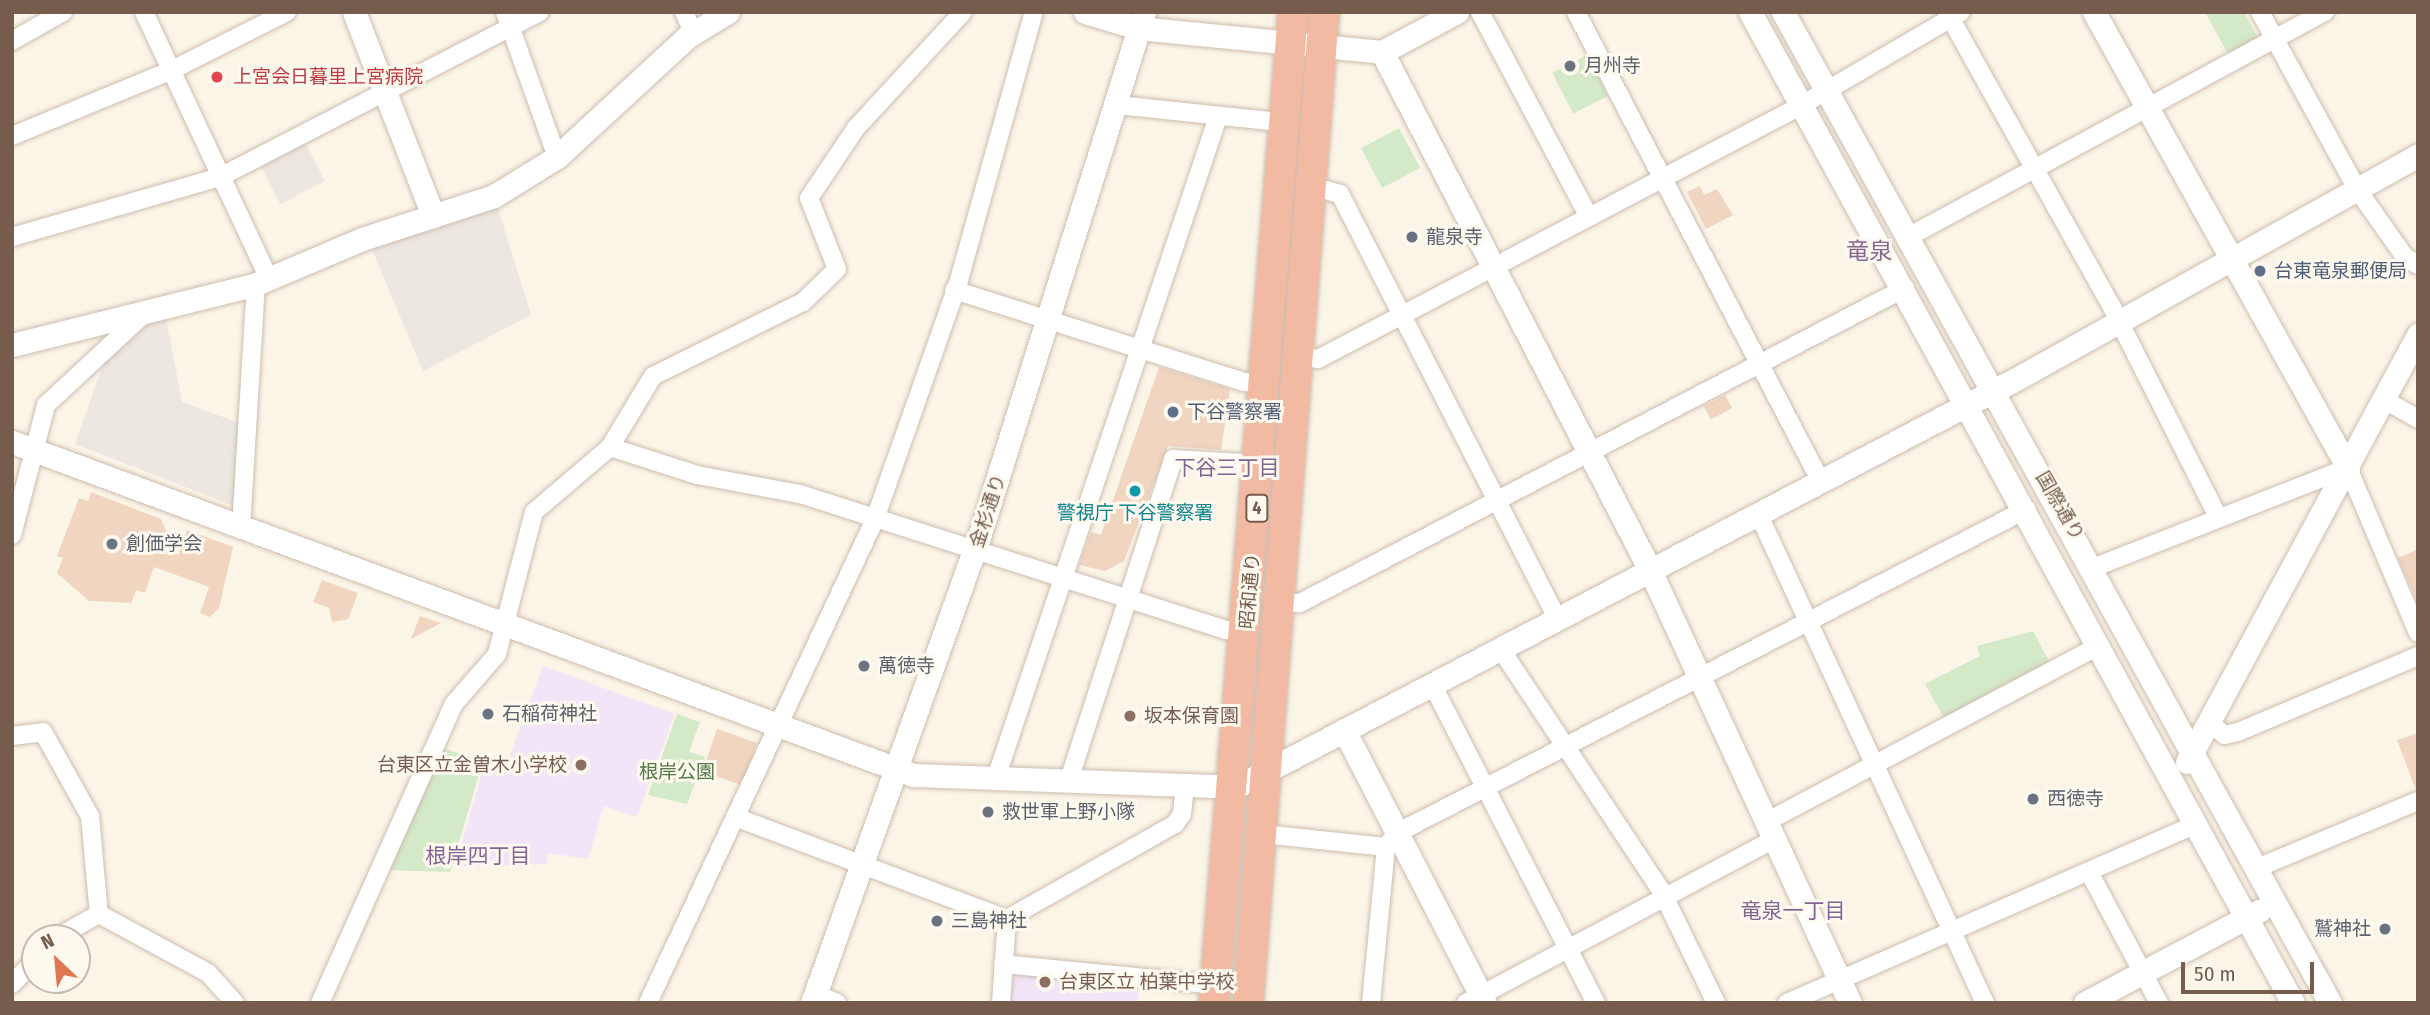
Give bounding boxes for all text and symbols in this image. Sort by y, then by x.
place label: 月州寺 [1584,55,1641,77]
marker: 月州寺 [1562,58,1578,74]
place label: 上宮会日暮里上宮病院 [233,66,423,88]
marker: 上宮会日暮里上宮病院 [207,67,227,87]
place label: 龍泉寺 [1426,226,1483,248]
marker: 龍泉寺 [1404,229,1420,245]
district label: 竜泉 [1846,237,1892,265]
place label: 台東竜泉郵便局 [2274,260,2407,282]
marker: 台東竜泉郵便局 [2252,263,2268,279]
place label: 下谷警察署 [1187,401,1282,423]
marker: 下谷警察署 [1165,404,1181,420]
district label: 下谷三丁目 [1175,455,1279,481]
street label: 国際通り [2031,467,2089,545]
street label: 金杉通り [965,471,1011,551]
marker: 警視庁 下谷警察署 [1127,483,1143,499]
road number: 4 [1245,494,1269,522]
place label: 警視庁 下谷警察署 [1057,502,1213,524]
place label: 創価学会 [126,533,202,555]
marker: 創価学会 [104,536,120,552]
street label: 昭和通り [1235,552,1265,630]
place label: 萬徳寺 [878,655,935,677]
marker: 萬徳寺 [856,658,872,674]
place label: 石稲荷神社 [502,703,597,725]
place label: 坂本保育園 [1144,705,1239,727]
marker: 石稲荷神社 [480,706,496,722]
marker: 坂本保育園 [1122,708,1138,724]
place label: 台東区立金曽木小学校 [377,754,567,776]
marker: 台東区立金曽木小学校 [573,757,589,773]
park label: 根岸公園 [639,761,715,783]
place label: 西徳寺 [2047,788,2104,810]
marker: 西徳寺 [2025,791,2041,807]
place label: 救世軍上野小隊 [1002,801,1135,823]
marker: 救世軍上野小隊 [980,804,996,820]
district label: 根岸四丁目 [426,843,530,869]
district label: 竜泉一丁目 [1741,898,1845,924]
place label: 三島神社 [951,910,1027,932]
marker: 三島神社 [929,913,945,929]
place label: 鷲神社 [2314,918,2371,940]
marker: 鷲神社 [2377,921,2393,937]
north arrow [21,924,91,994]
text: N [37,929,58,954]
scale bar [2185,948,2318,992]
text: 50 m [2194,961,2236,987]
place label: 台東区立 柏葉中学校 [1059,971,1234,993]
marker: 台東区立 柏葉中学校 [1037,974,1053,990]

